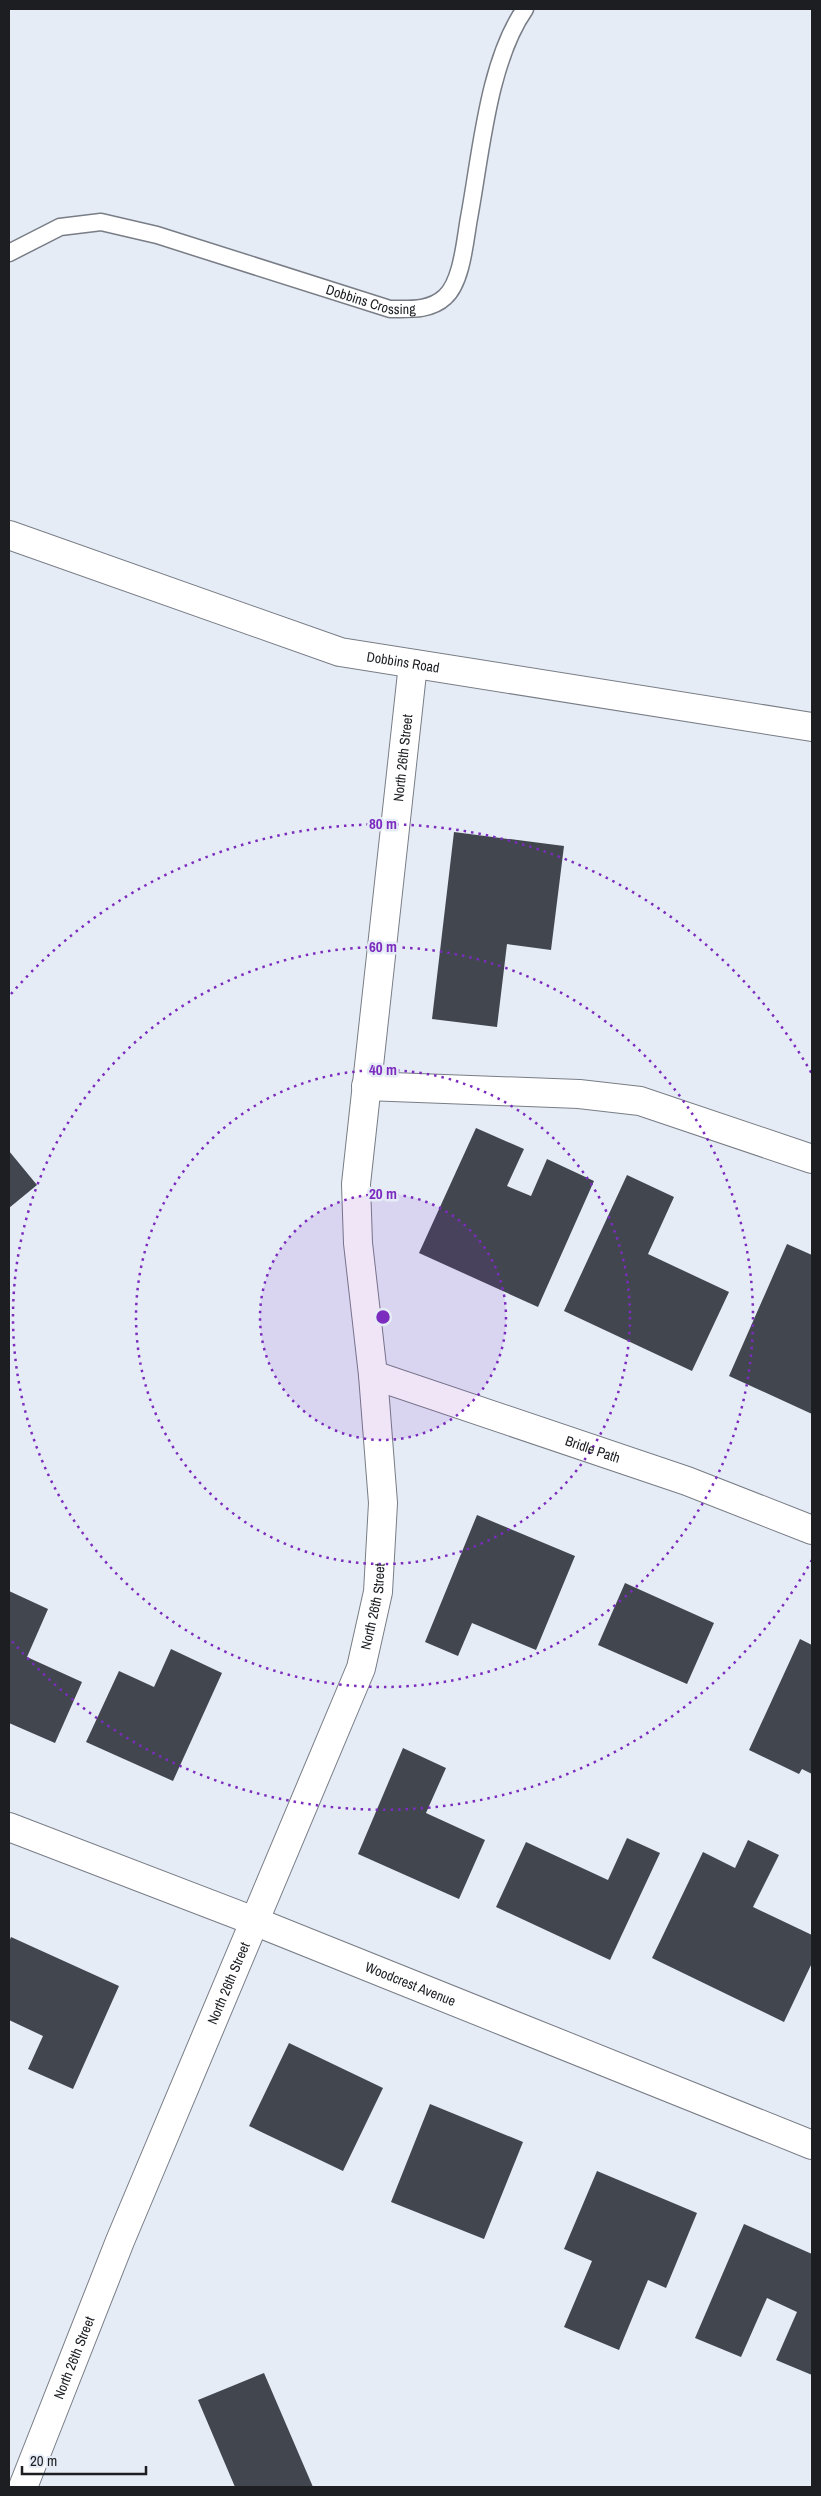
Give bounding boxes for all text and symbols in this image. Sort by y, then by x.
street label: Dobbins Crossing [324,280,417,318]
street label: Dobbins Road [365,647,441,677]
street label: North 26th Street [389,713,416,802]
text: 80 m [369,813,397,834]
text: 60 m [369,936,397,957]
text: 40 m [369,1059,397,1080]
text: 20 m [369,1183,397,1204]
centre of rings [374,1308,392,1326]
street label: Bridle Path [563,1432,623,1467]
street label: North 26th Street [356,1563,389,1651]
street label: North 26th Street [203,1939,254,2027]
street label: Woodcrest Avenue [363,1958,458,2010]
street label: North 26th Street [50,2314,98,2402]
scale bar [22,2444,146,2476]
text: 20 m [30,2450,57,2471]

